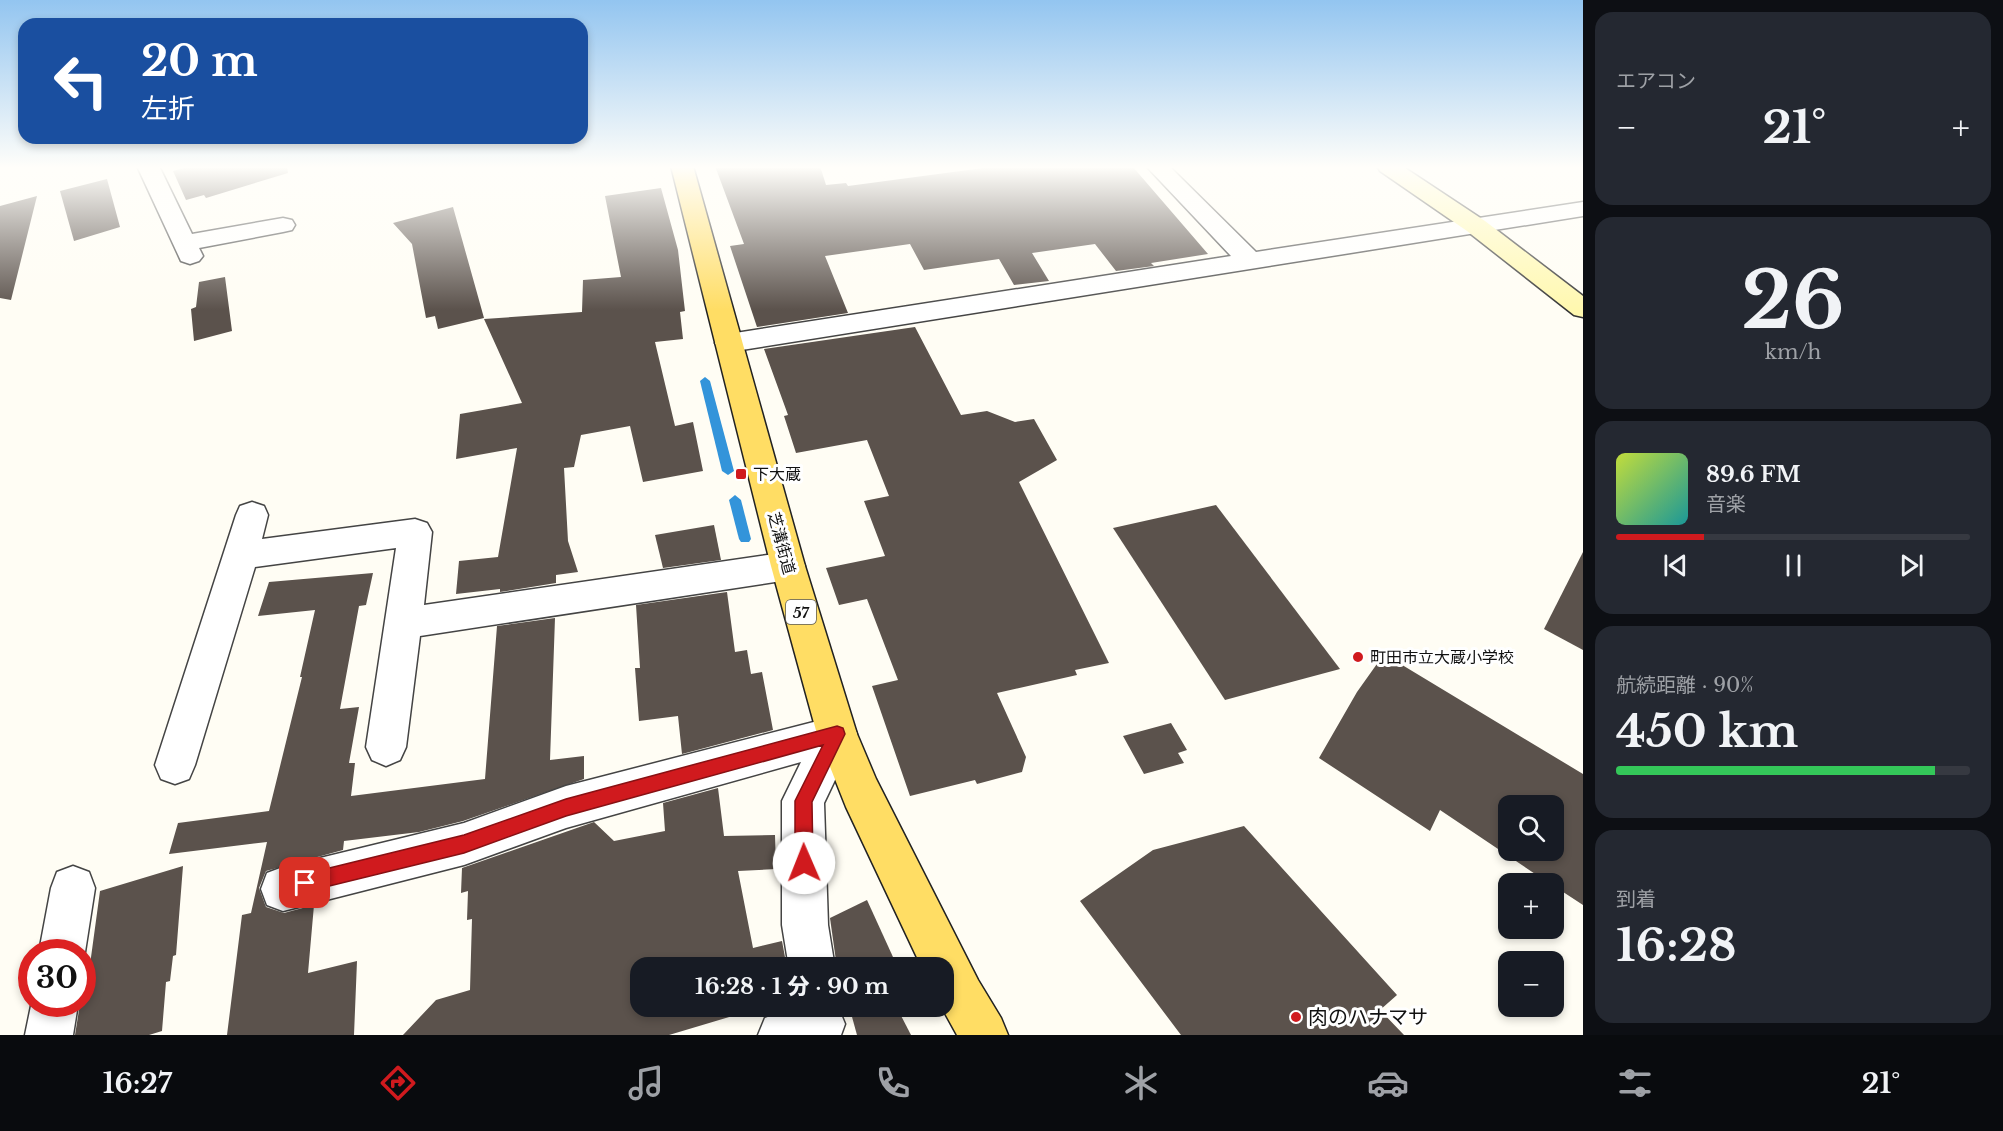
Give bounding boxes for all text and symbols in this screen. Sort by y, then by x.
text: 20 m [141,35,258,87]
icon: left [42,42,120,120]
text: エアコン [1616,69,1696,93]
text: 左折 [141,92,195,125]
text: 21° [1762,99,1826,155]
text: − [1616,107,1637,148]
text: + [1952,107,1970,148]
text: 26 [1741,252,1845,349]
text: km/h [1765,340,1821,364]
text: 89.6 FM [1706,461,1801,488]
place label: 下大蔵 [753,464,801,484]
marker: 下大蔵 [734,467,748,481]
text: 音楽 [1706,492,1746,516]
street label: 芝溝街道 [764,509,800,577]
icon: previous [1659,549,1692,582]
icon: pause [1777,549,1810,582]
icon: next [1895,549,1928,582]
road number: 57 [786,600,816,624]
place label: 町田市立大蔵小学校 [1370,647,1514,667]
marker: 町田市立大蔵小学校 [1351,650,1365,664]
text: 航続距離 · 90% [1616,673,1754,697]
text: 450 km [1616,703,1798,759]
map controls [1498,795,1564,1017]
button: search [1498,795,1564,861]
position arrow [772,831,836,895]
pin [279,857,330,908]
icon: arrive [288,866,321,899]
button: + [1498,873,1564,939]
text: 到着 [1616,887,1656,911]
text: 16:28 [1616,917,1737,973]
speed limit sign: 30 [18,939,96,1017]
button: − [1498,951,1564,1017]
text: 16:28 · 1 分 · 90 m [695,973,889,1000]
place label: 肉のハナマサ [1308,1005,1428,1029]
marker: 肉のハナマサ [1289,1010,1303,1024]
icon: directions [377,1062,419,1104]
icon: music [625,1062,667,1104]
icon: phone [872,1062,914,1104]
icon: climate [1120,1062,1162,1104]
icon: car [1367,1062,1409,1104]
icon: filters [1614,1062,1656,1104]
text: 16:27 [103,1067,172,1100]
text: 21° [1862,1067,1900,1100]

